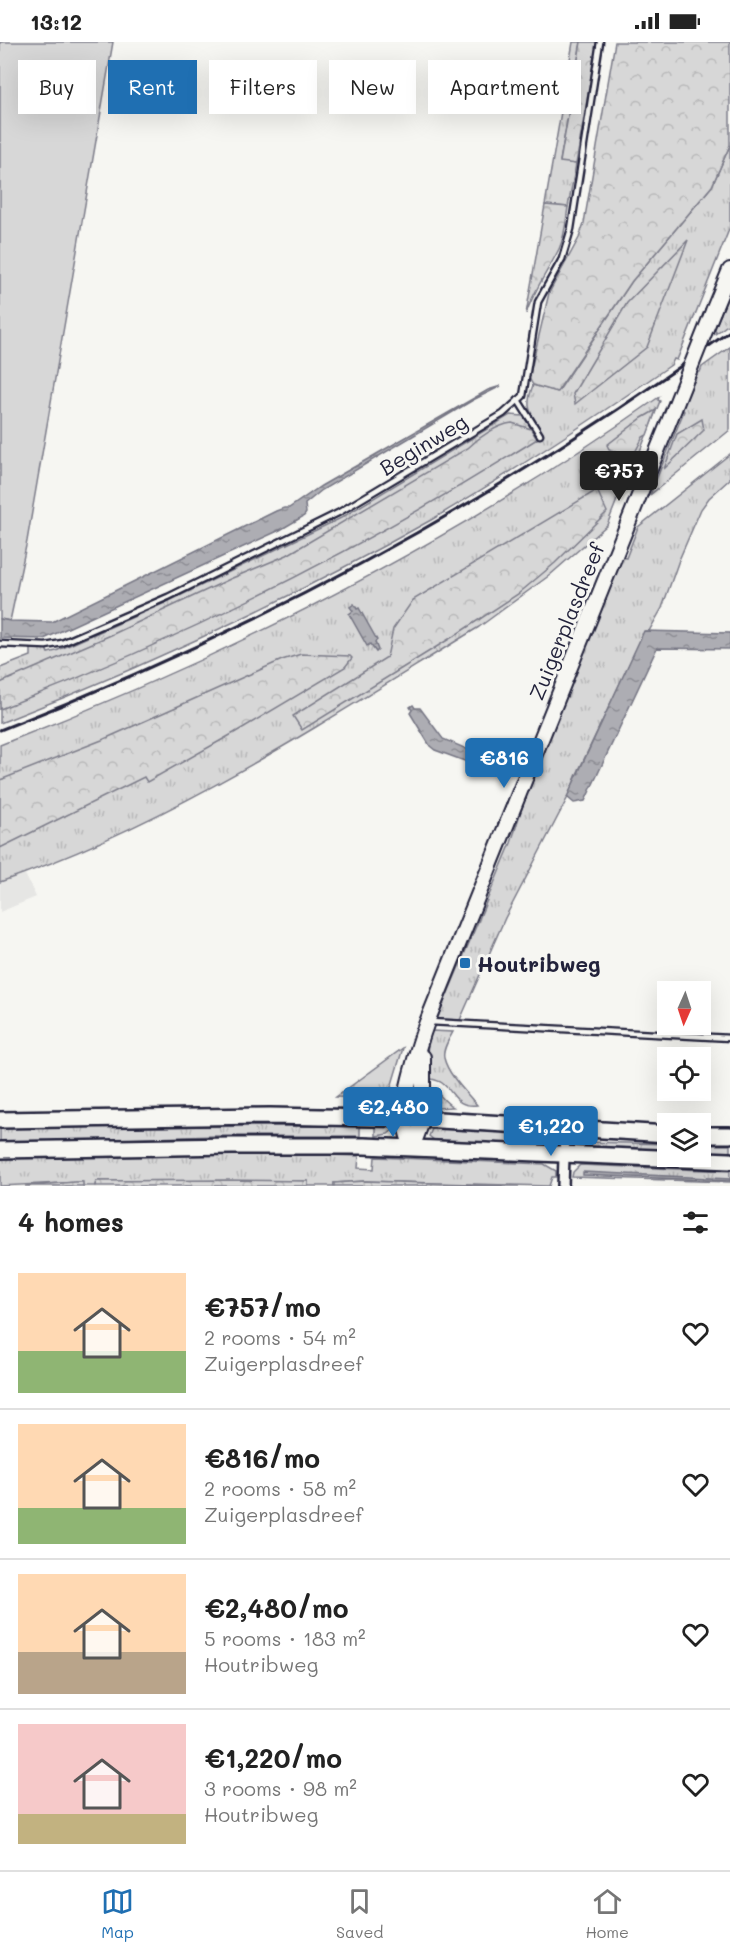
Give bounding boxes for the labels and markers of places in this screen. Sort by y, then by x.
pin: €757 [583,451,655,502]
pin: €816 [468,738,540,789]
place label: Houtribweg [477,950,601,977]
marker: Houtribweg [458,956,472,970]
pin: €2,480 [344,1087,442,1138]
pin: €1,220 [502,1106,600,1157]

